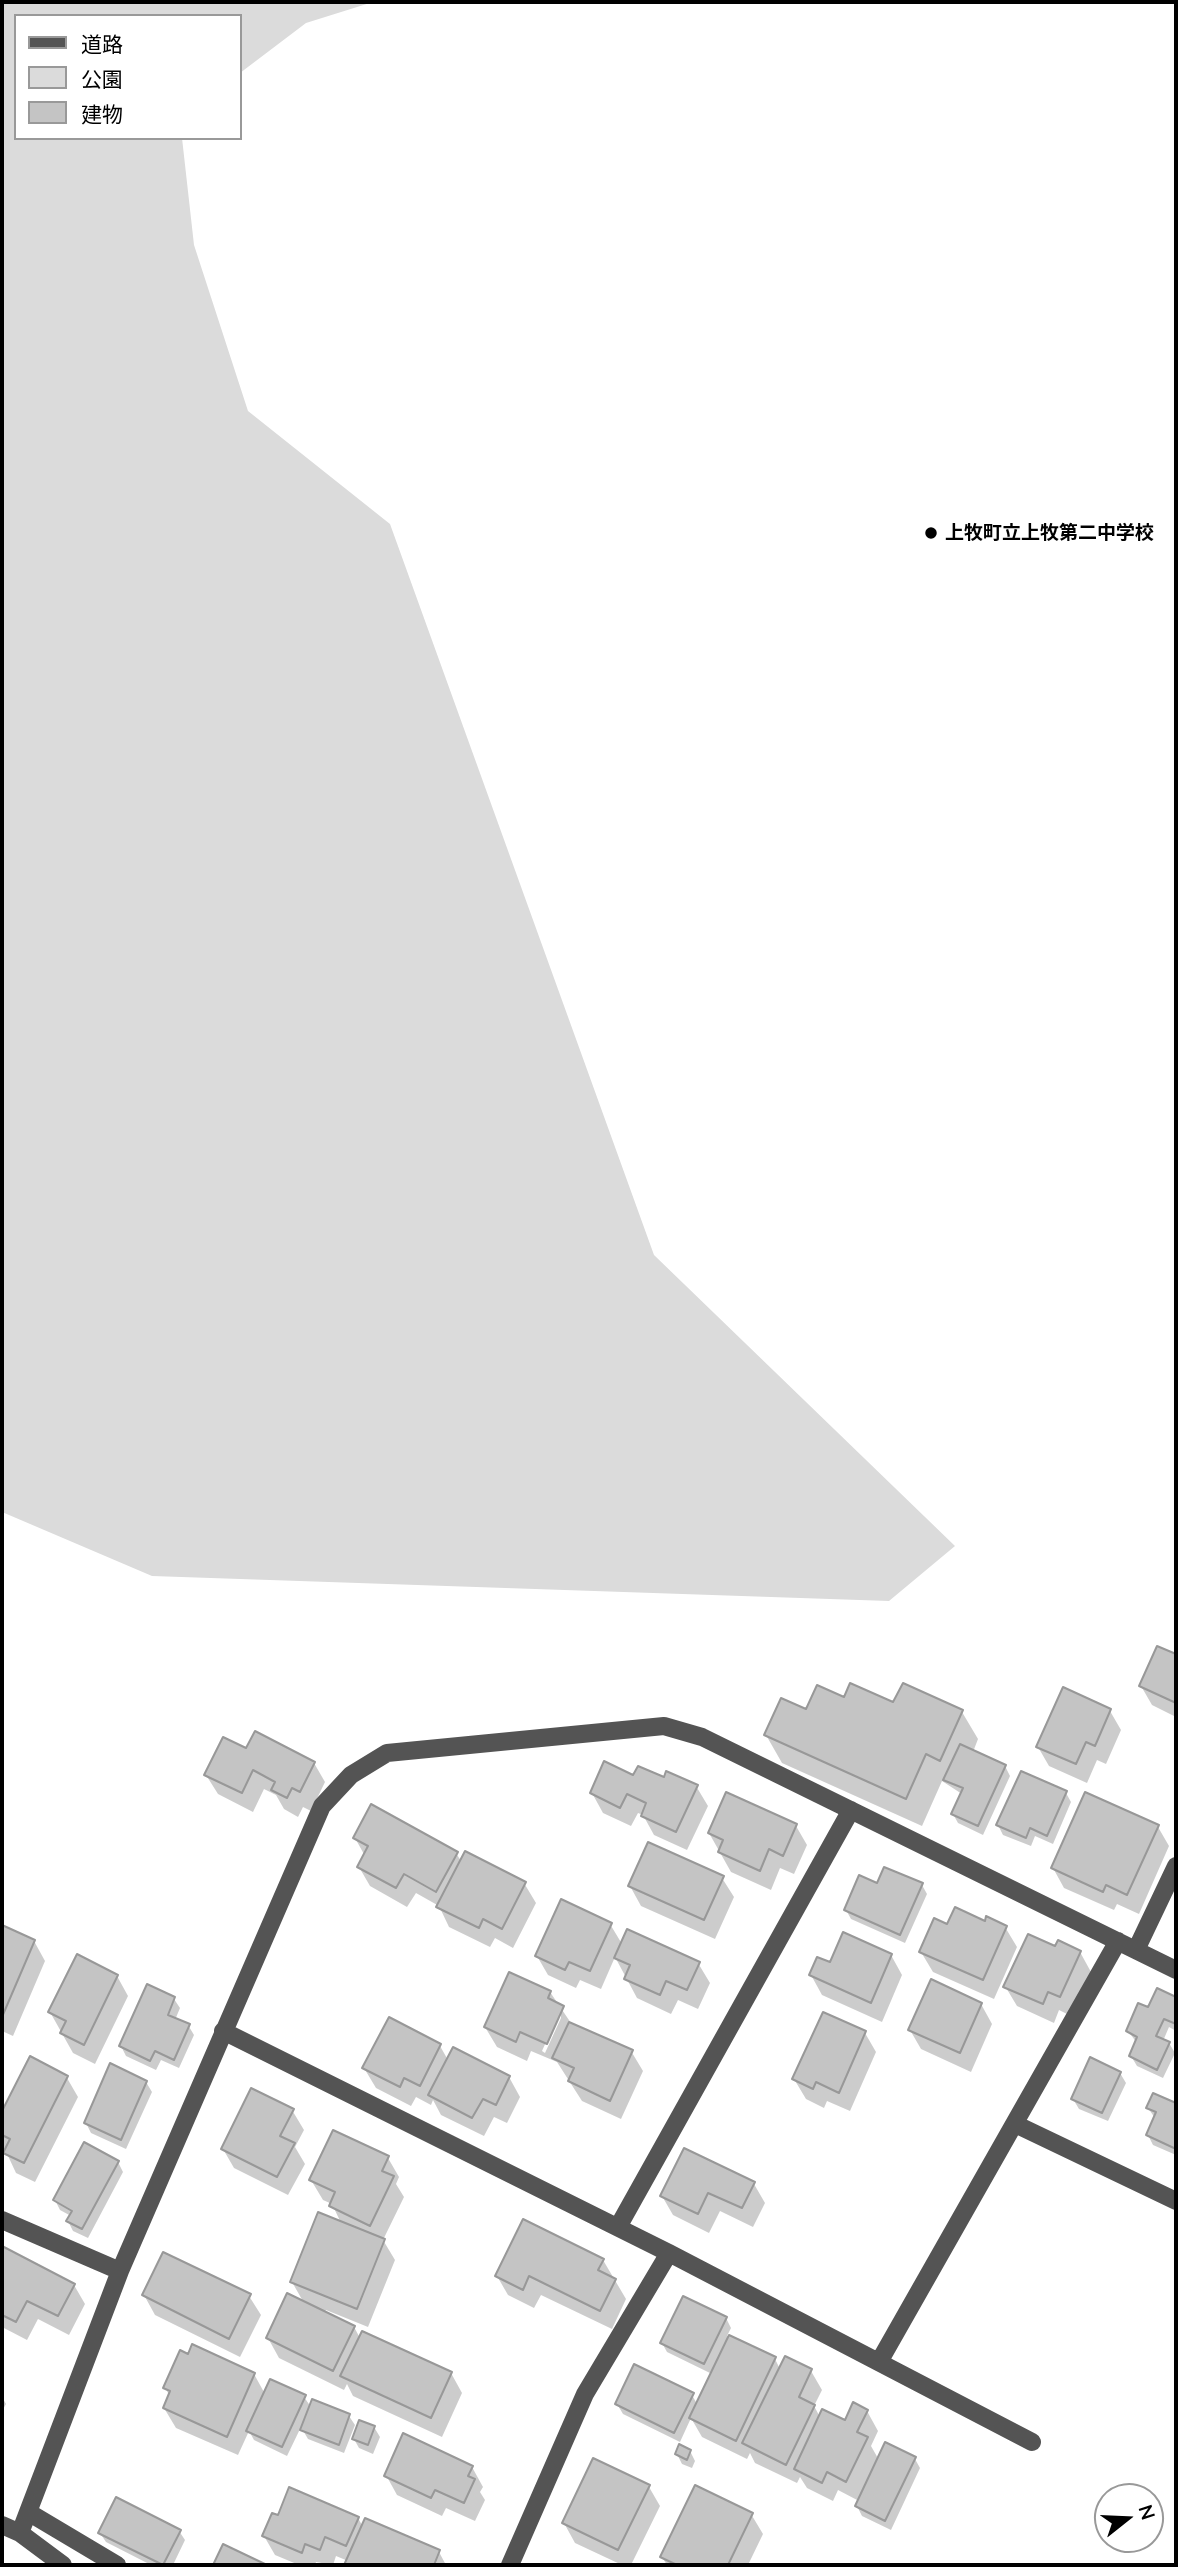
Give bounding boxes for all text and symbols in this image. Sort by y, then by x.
legend [14,14,242,140]
text: 道路 [81,31,123,57]
text: 公園 [81,66,123,92]
text: 建物 [81,101,123,127]
place label: 上牧町立上牧第二中学校 [945,522,1154,544]
marker: 上牧町立上牧第二中学校 [923,525,939,541]
north arrow [1094,2483,1164,2553]
text: N [1133,2502,1161,2523]

